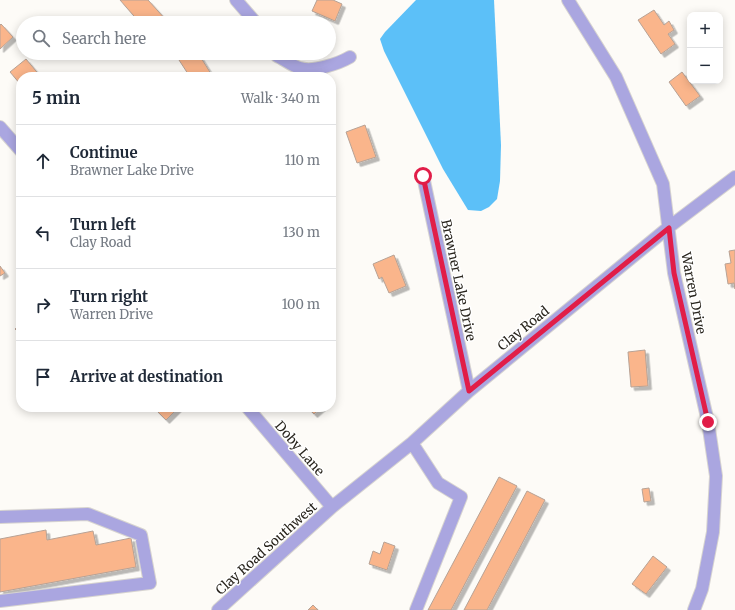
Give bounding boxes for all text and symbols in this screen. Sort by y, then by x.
map controls [687,12,723,84]
button: + [687,12,723,48]
search box [16,16,336,60]
icon: search [30,27,52,49]
text: Search here [62,29,146,48]
button: − [687,48,723,84]
text: 5 min [32,87,80,109]
text: Walk · 340 m [241,90,320,107]
text: Continue [70,143,138,162]
icon: ahead [32,150,54,172]
text: 110 m [285,152,320,169]
text: Brawner Lake Drive [70,162,194,179]
route start [414,167,432,185]
text: Turn left [70,215,136,234]
street label: Brawner Lake Drive [437,218,480,343]
icon: left [32,222,54,244]
text: 130 m [283,224,320,241]
text: Clay Road [70,234,131,251]
street label: Warren Drive [677,250,710,336]
text: Turn right [70,287,148,306]
icon: right [32,294,54,316]
text: 100 m [282,296,320,313]
street label: Clay Road [494,302,553,354]
text: Warren Drive [70,306,153,323]
icon: arrive [32,366,54,388]
text: Arrive at destination [70,367,223,386]
route end [699,413,717,431]
street label: Doby Lane [271,418,328,479]
street label: Clay Road Southwest [212,498,321,598]

